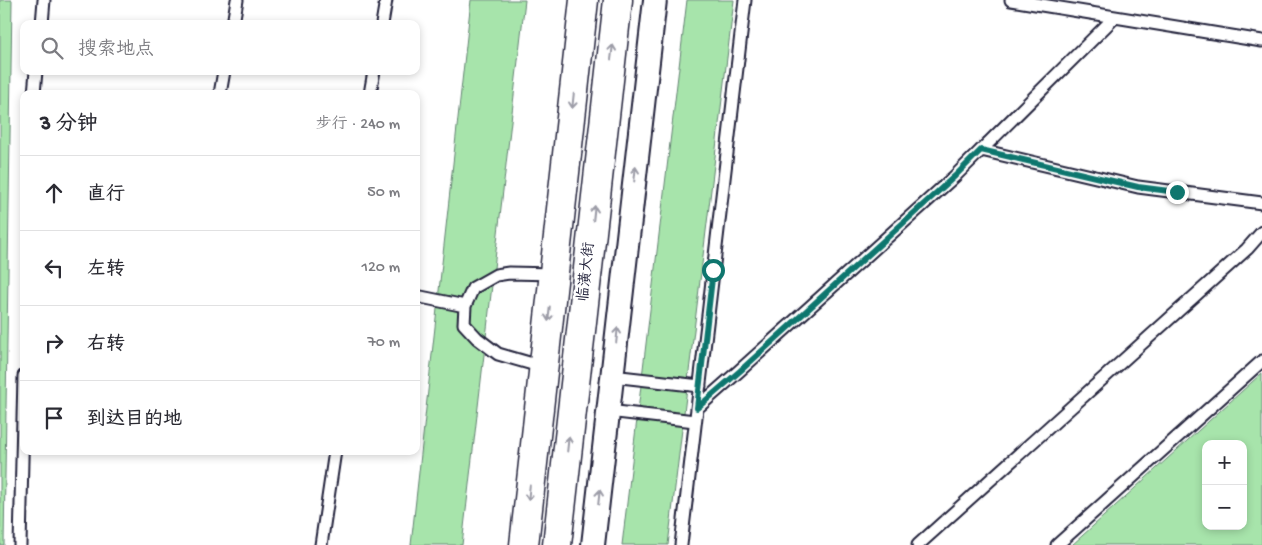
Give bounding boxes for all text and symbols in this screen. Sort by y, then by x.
search box [20,20,420,75]
icon: search [38,34,66,62]
text: 搜索地点 [78,39,154,62]
one-way arrow [607,44,617,60]
one-way arrow [568,92,578,108]
text: 3 分钟 [40,113,98,138]
text: 步行 · 240 m [316,116,400,135]
one-way arrow [630,166,640,182]
icon: ahead [40,179,68,207]
route end [1166,181,1189,204]
text: 直行 [87,184,125,207]
text: 50 m [367,184,400,203]
one-way arrow [589,206,599,222]
street label: 临潢大街 [575,241,599,303]
icon: left [40,254,68,282]
text: 左转 [87,259,125,282]
text: 120 m [361,259,400,278]
route start [702,259,725,282]
one-way arrow [544,306,554,322]
one-way arrow [612,327,622,343]
icon: right [40,329,68,357]
text: 右转 [87,334,125,357]
text: 70 m [367,334,400,353]
icon: arrive [40,404,68,432]
text: 到达目的地 [87,409,182,432]
one-way arrow [564,437,573,453]
map controls [1202,440,1247,530]
button: + [1202,440,1247,485]
one-way arrow [524,485,534,501]
button: − [1202,485,1247,530]
one-way arrow [594,489,604,505]

